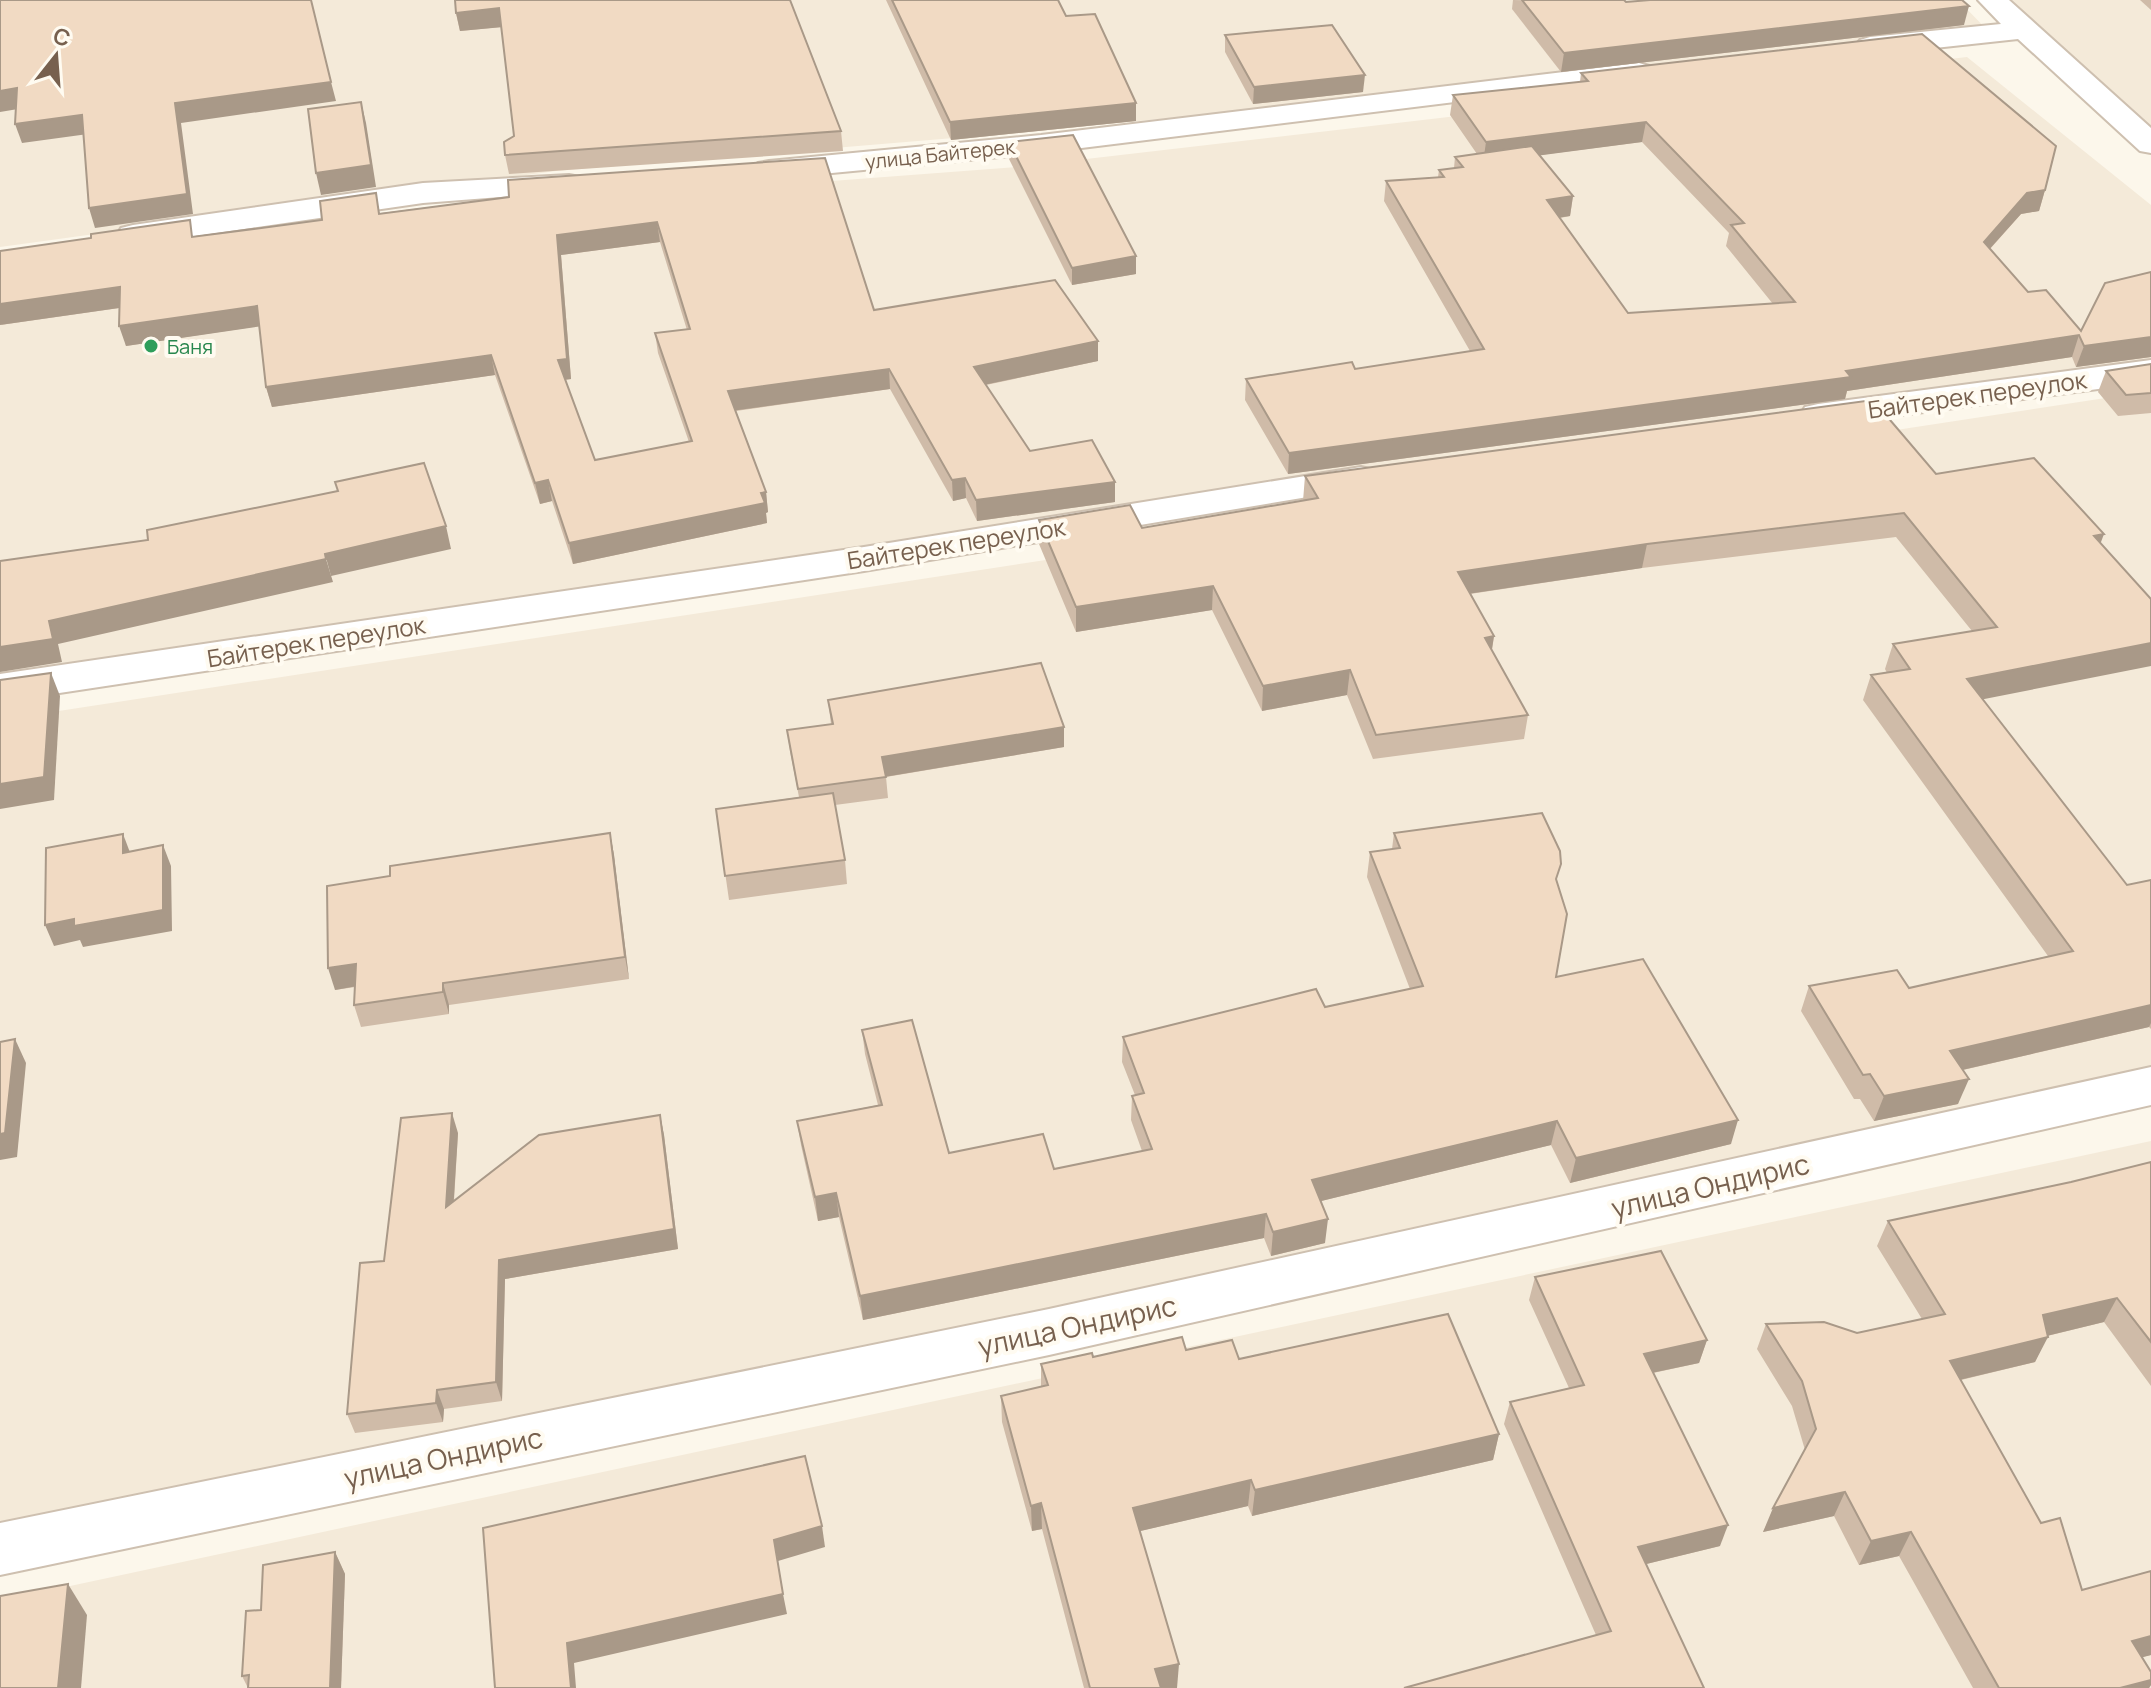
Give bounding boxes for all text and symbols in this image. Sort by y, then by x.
north arrow [16,16,96,96]
text: С [50,20,74,54]
street label: улица Байтерек [864,133,1017,175]
place label: Баня [167,333,213,360]
marker: Баня [142,337,160,355]
street label: Байтерек переулок [1866,362,2089,426]
street label: Байтерек переулок [845,509,1068,577]
street label: Байтерек переулок [205,607,428,675]
street label: улица Ондирис [1607,1144,1813,1226]
street label: улица Ондирис [974,1285,1180,1365]
street label: улица Ондирис [340,1417,546,1497]

